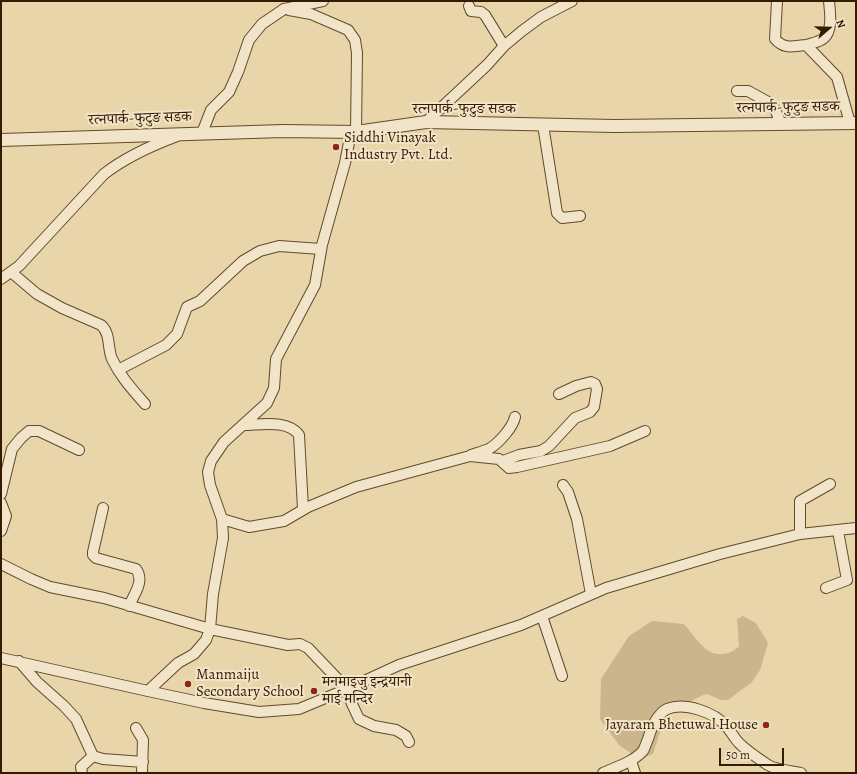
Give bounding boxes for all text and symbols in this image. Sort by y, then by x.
north arrow [809,8,849,48]
text: N [832,17,849,30]
street label: रत्नपार्क-फुटुङ सडक [736,98,840,118]
street label: रत्नपार्क-फुटुङ सडक [412,100,516,118]
street label: रत्नपार्क-फुटुङ सडक [88,108,192,130]
place label: Siddhi Vinayak Industry Pvt. Ltd. [344,129,453,164]
marker: Siddhi Vinayak Industry Pvt. Ltd. [331,142,341,152]
place label: Manmaiju Secondary School [196,666,303,701]
place label: मनमाइजु इन्द्रयानी माई मन्दिर [322,673,412,708]
marker: Manmaiju Secondary School [183,679,193,689]
marker: मनमाइजु इन्द्रयानी माई मन्दिर [309,686,319,696]
place label: Jayaram Bhetuwal House [605,716,758,734]
marker: Jayaram Bhetuwal House [761,720,771,730]
scale bar [721,740,786,766]
text: 50 m [726,747,750,763]

